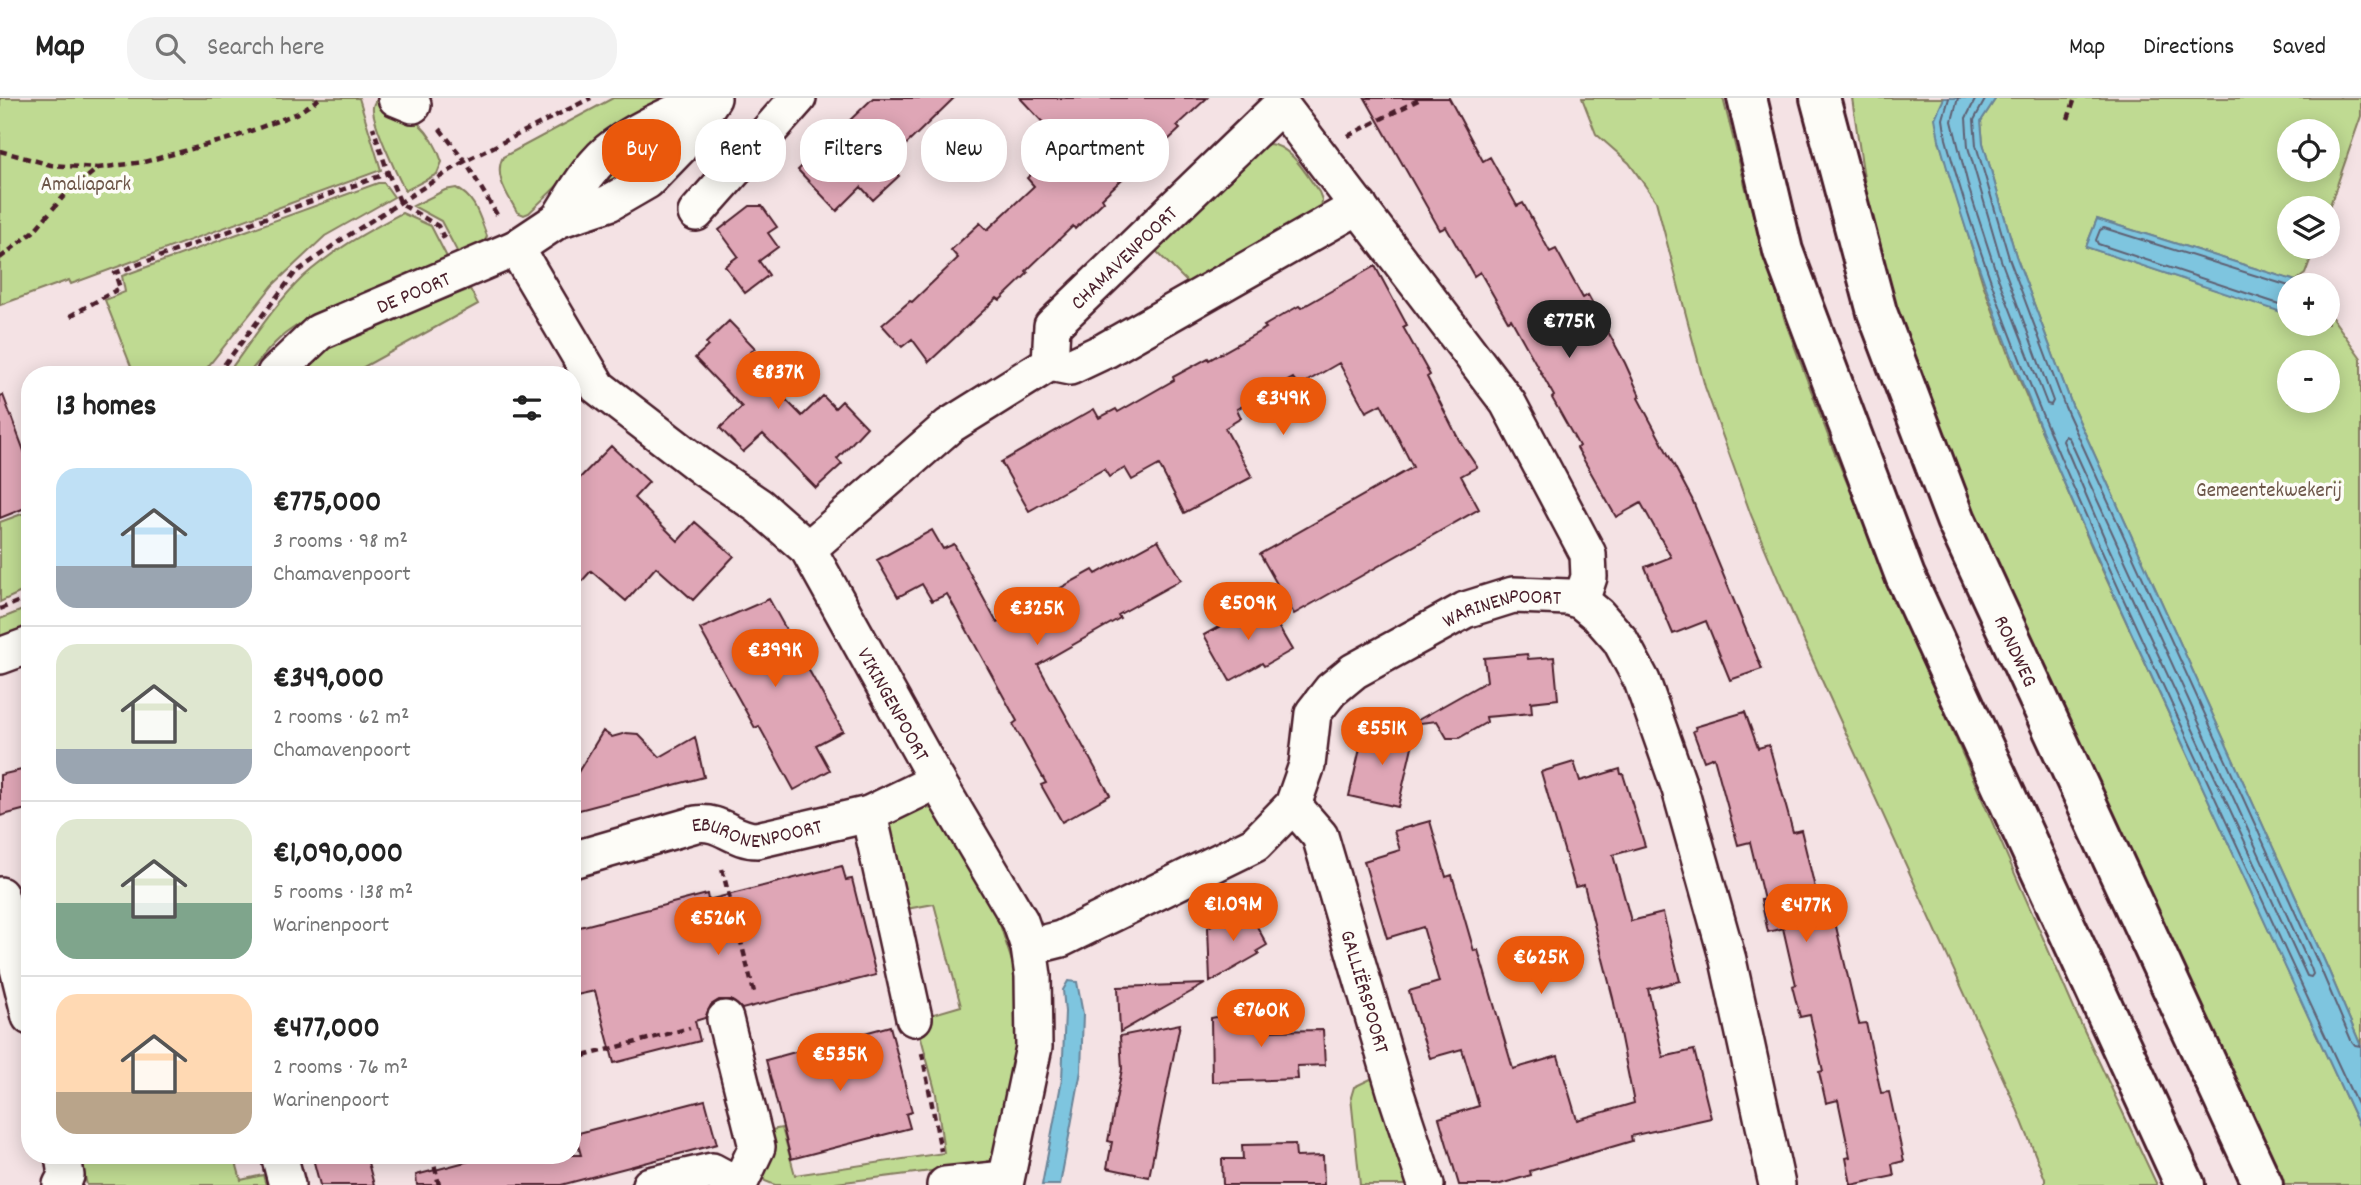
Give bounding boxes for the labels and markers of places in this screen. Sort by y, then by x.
pin: €775K [1520,300,1618,360]
pin: €837K [729,352,827,411]
pin: €349K [1234,378,1332,437]
pin: €509K [1199,582,1297,642]
pin: €325K [988,588,1086,647]
pin: €399K [726,630,824,689]
pin: €551K [1333,708,1431,767]
pin: €1.09M [1176,884,1290,943]
pin: €477K [1757,884,1855,944]
pin: €526K [669,898,767,957]
pin: €625K [1492,936,1590,996]
pin: €760K [1212,990,1310,1049]
pin: €535K [791,1034,889,1093]

